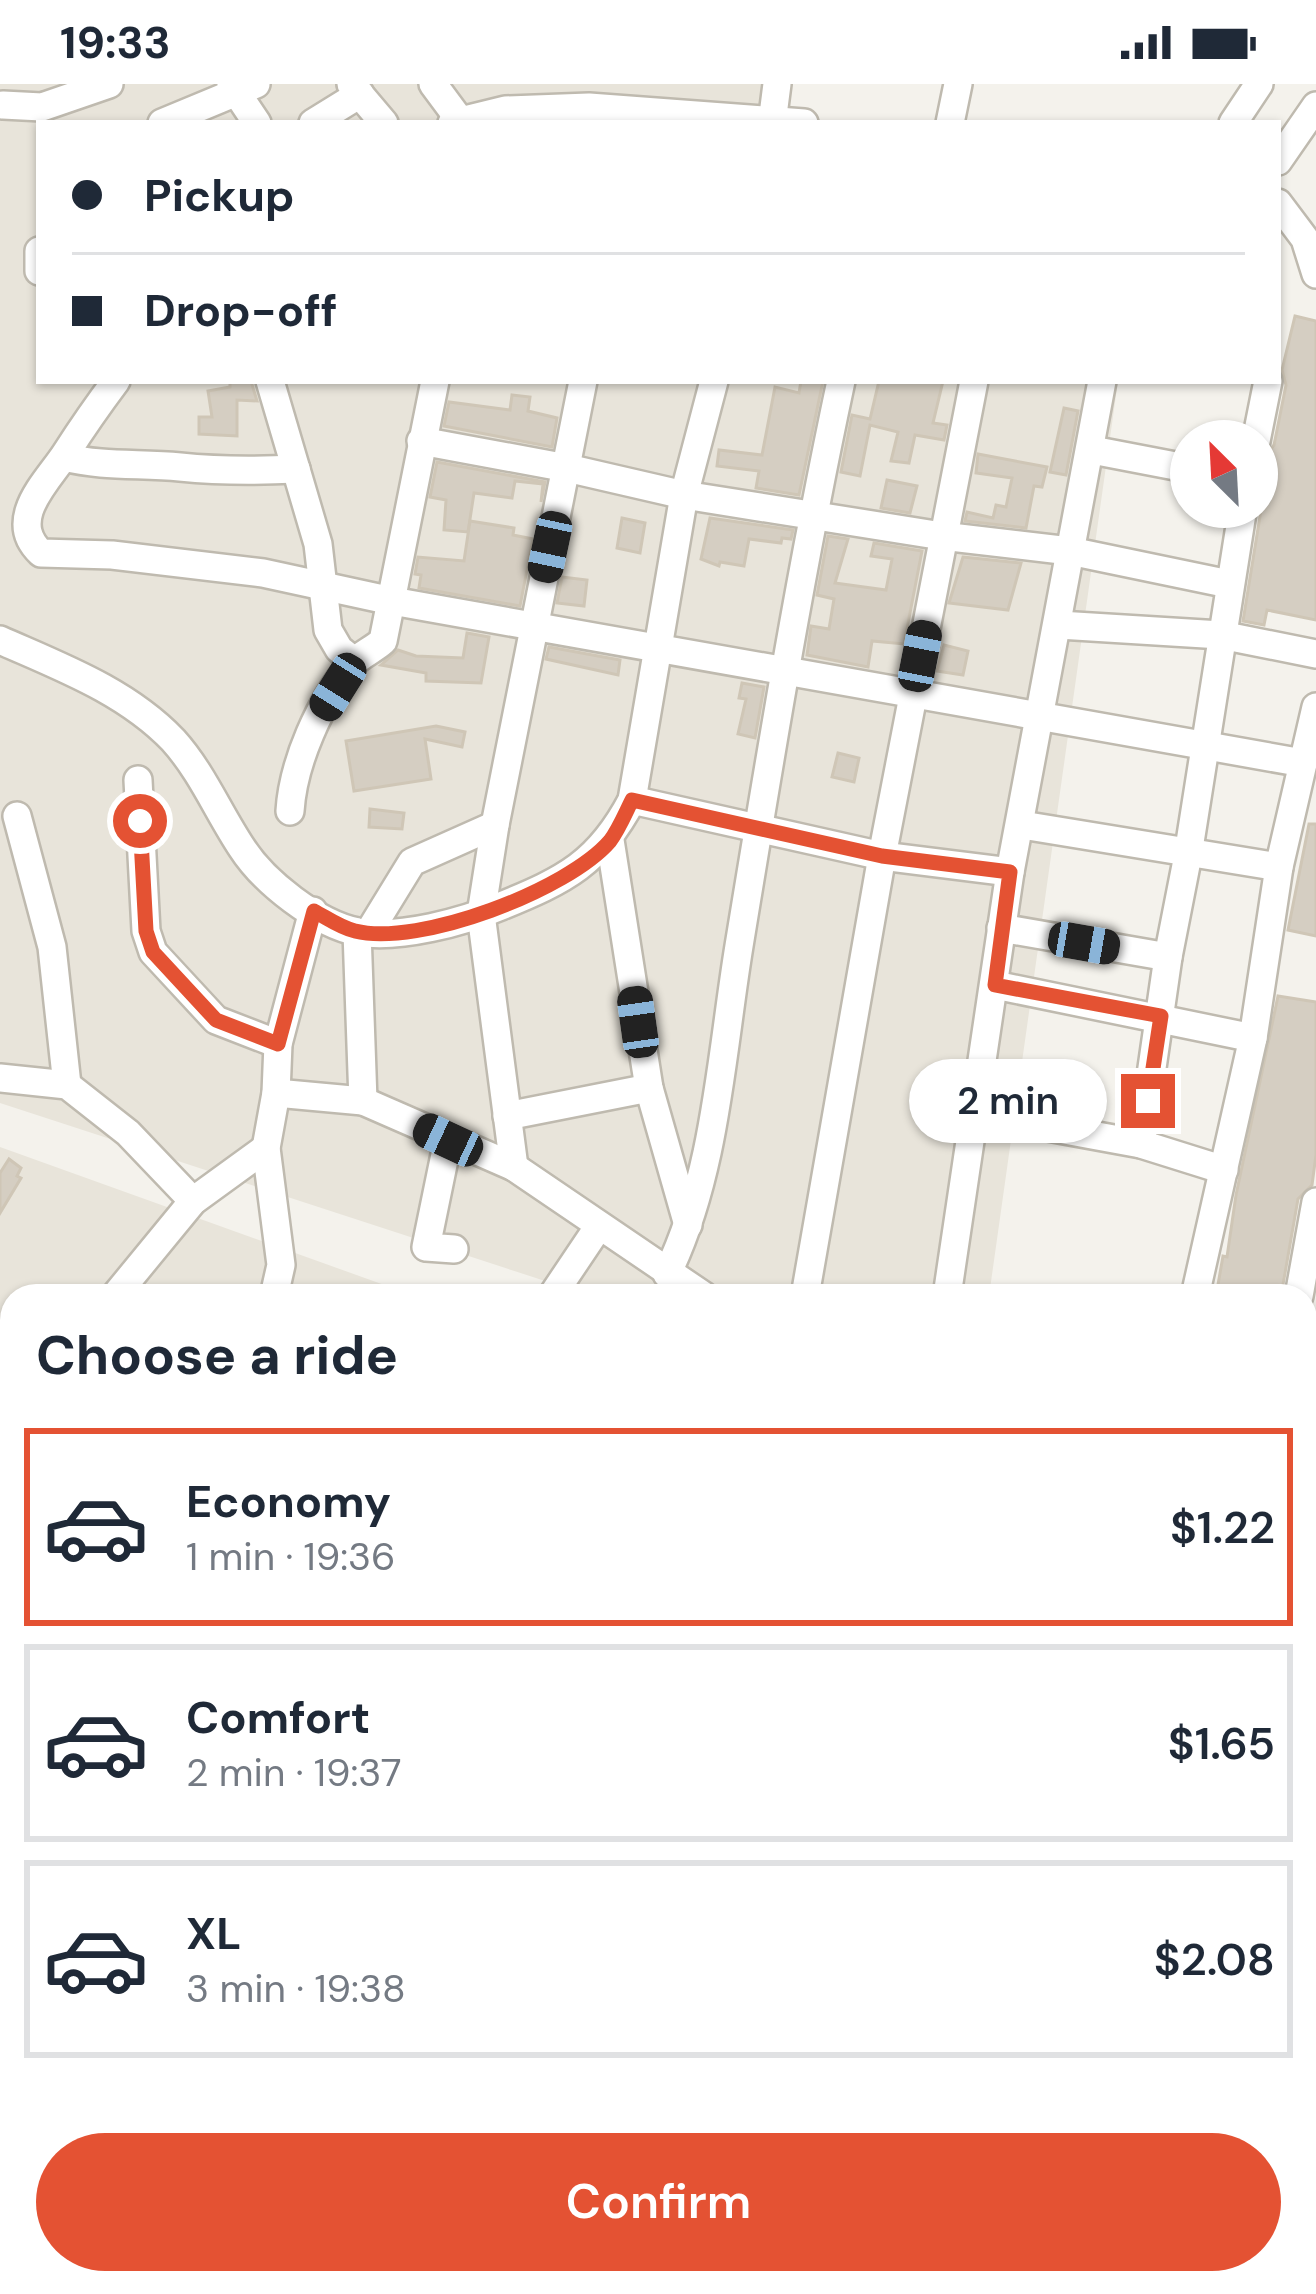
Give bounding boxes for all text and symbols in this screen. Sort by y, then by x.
text: 19:33 [60,13,171,72]
text: Pickup [144,166,294,225]
text: Drop-off [144,281,338,340]
north arrow [1170,420,1278,528]
map controls [1170,420,1278,528]
car [525,508,575,586]
car [895,617,945,695]
car [304,647,372,727]
route start [113,794,167,848]
car [1045,919,1123,967]
car [615,984,661,1060]
callout: 2 min [908,1059,1106,1143]
route end [1121,1074,1175,1128]
text: 2 min [957,1075,1059,1126]
car [408,1108,488,1172]
text: Choose a ride [36,1320,398,1391]
text: Economy [186,1472,391,1531]
icon: car [42,1473,150,1581]
text: $1.22 [1170,1498,1275,1557]
text: 1 min · 19:36 [186,1531,396,1582]
text: Comfort [186,1688,370,1747]
icon: car [42,1689,150,1797]
text: $1.65 [1168,1714,1275,1773]
text: 2 min · 19:37 [186,1747,402,1798]
text: XL [186,1904,241,1963]
icon: car [42,1905,150,2013]
text: $2.08 [1154,1930,1275,1989]
text: 3 min · 19:38 [186,1963,406,2014]
button: Confirm [36,2133,1281,2271]

